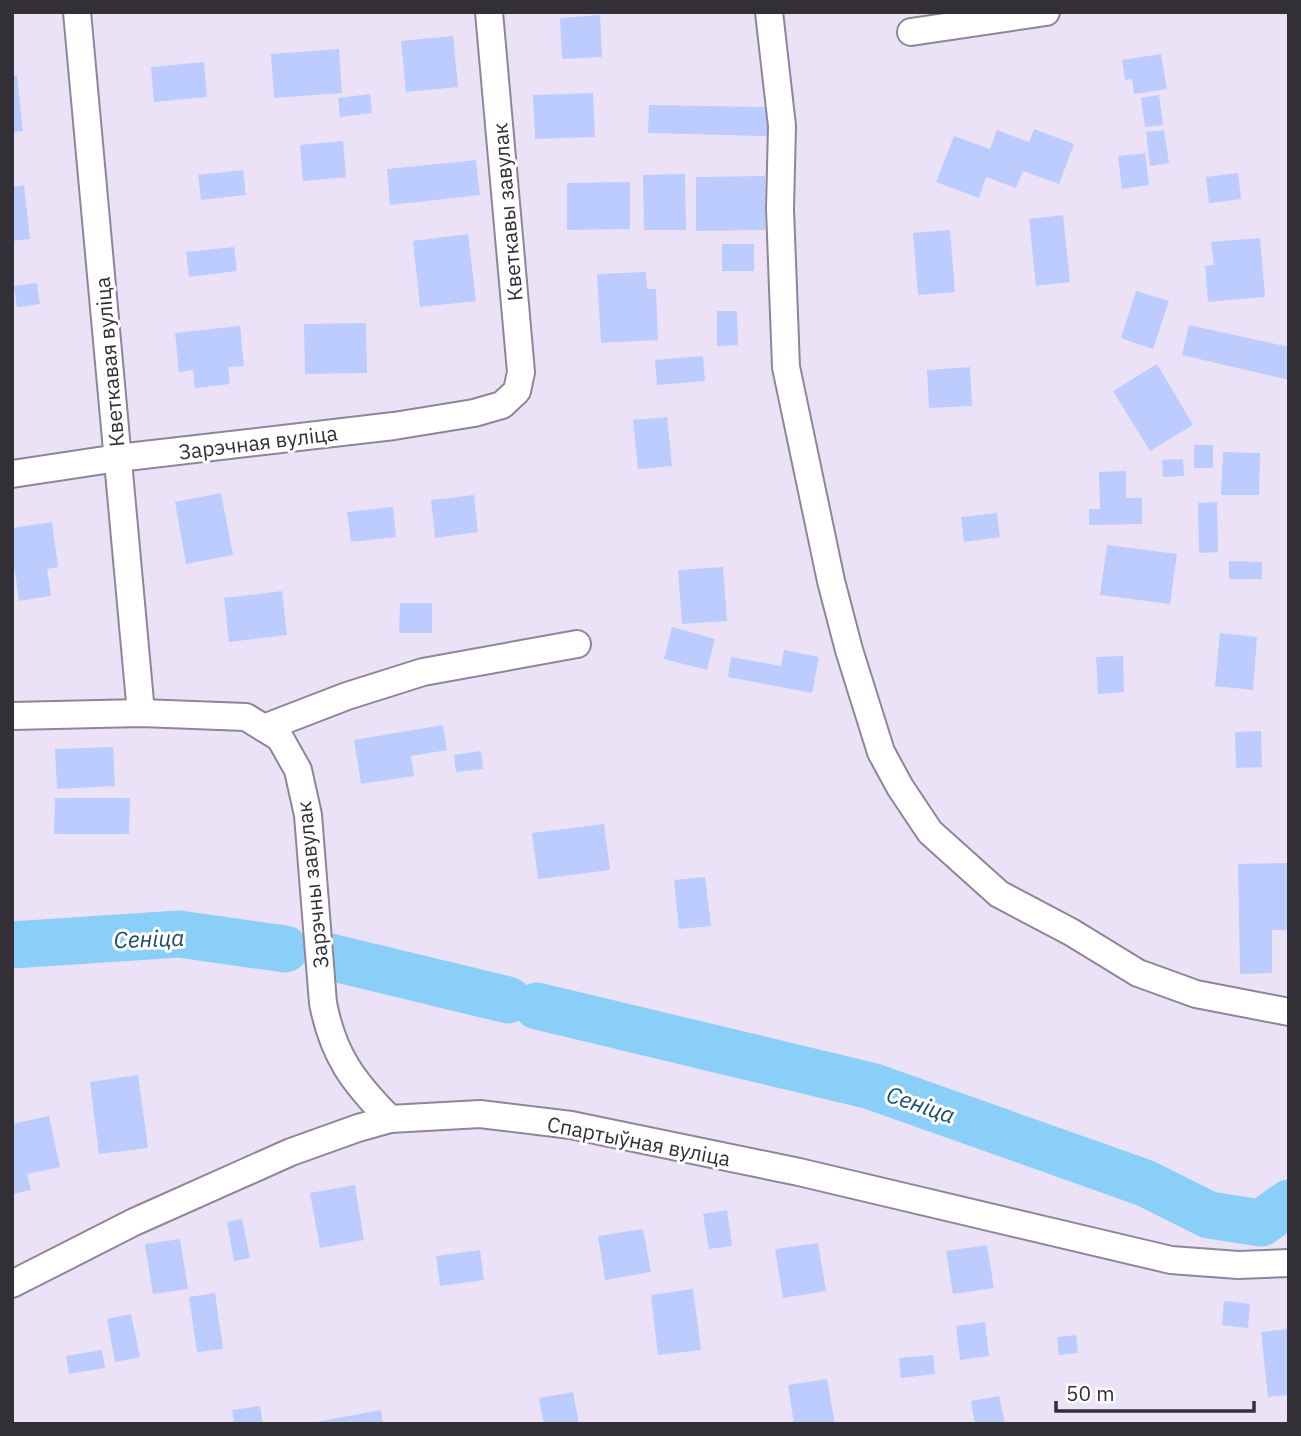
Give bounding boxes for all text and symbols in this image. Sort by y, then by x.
street label: Кветкавы завулак [485,122,529,302]
street label: Кветкавая вуліца [88,276,130,448]
street label: Зарэчная вуліца [177,418,339,466]
street label: Зарэчны завулак [289,800,335,970]
water label: Сеніца [113,922,185,954]
water label: Сеніца [883,1078,959,1130]
street label: Спартыўная вуліца [545,1109,733,1173]
scale bar [1056,1370,1254,1414]
text: 50 m [1066,1379,1115,1407]

